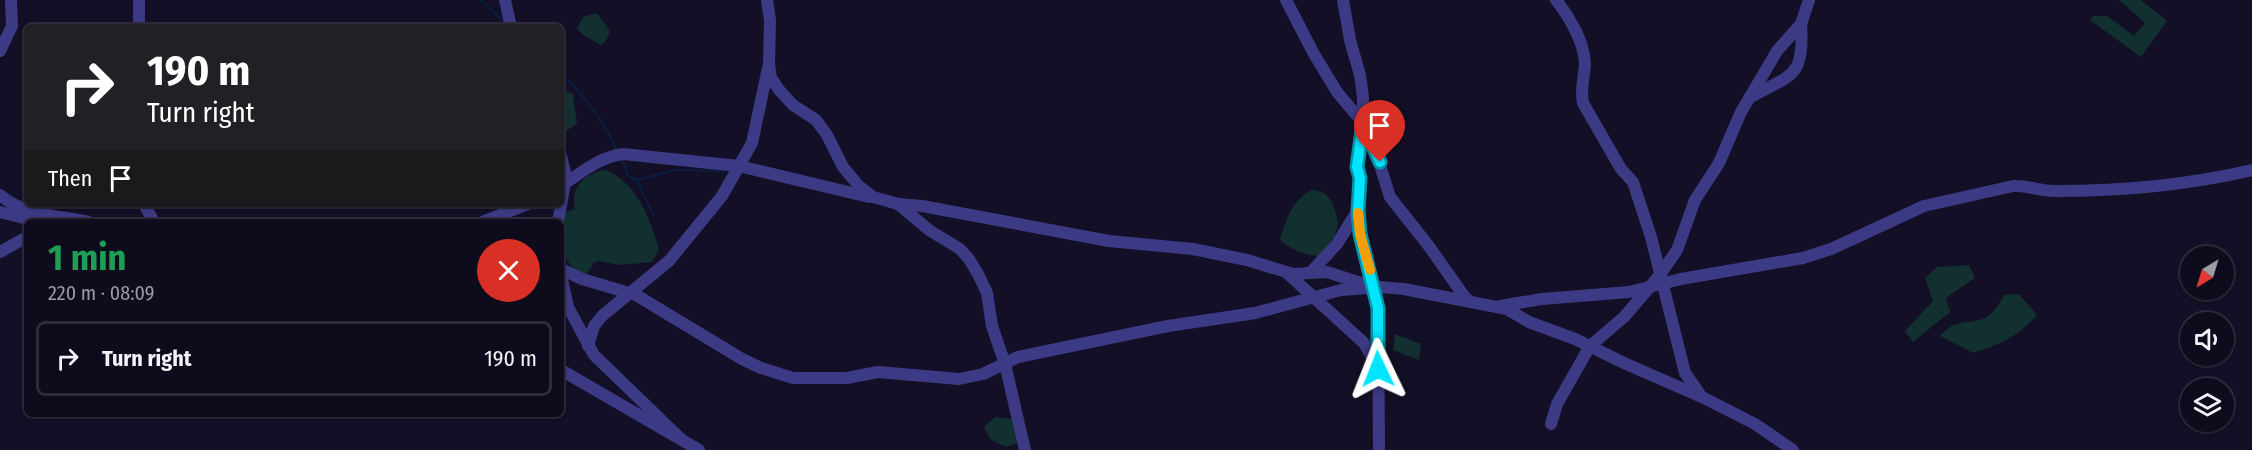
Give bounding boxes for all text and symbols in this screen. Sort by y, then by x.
text: 190 m [147,46,250,96]
icon: right [48,48,126,126]
text: Turn right [147,97,255,129]
pin [1354,100,1405,162]
icon: arrive [1363,109,1396,142]
icon: arrive [104,162,137,195]
text: Then [48,165,92,192]
text: 1 min [48,236,126,280]
button: close [477,239,540,302]
north arrow [2180,246,2234,300]
map controls [2180,246,2234,432]
text: 220 m · 08:09 [48,281,154,305]
button: sound [2180,312,2234,366]
position arrow [1346,337,1410,401]
icon: right [51,342,84,375]
text: Turn right [102,345,191,372]
text: 190 m [484,345,537,372]
button: layers [2180,378,2234,432]

